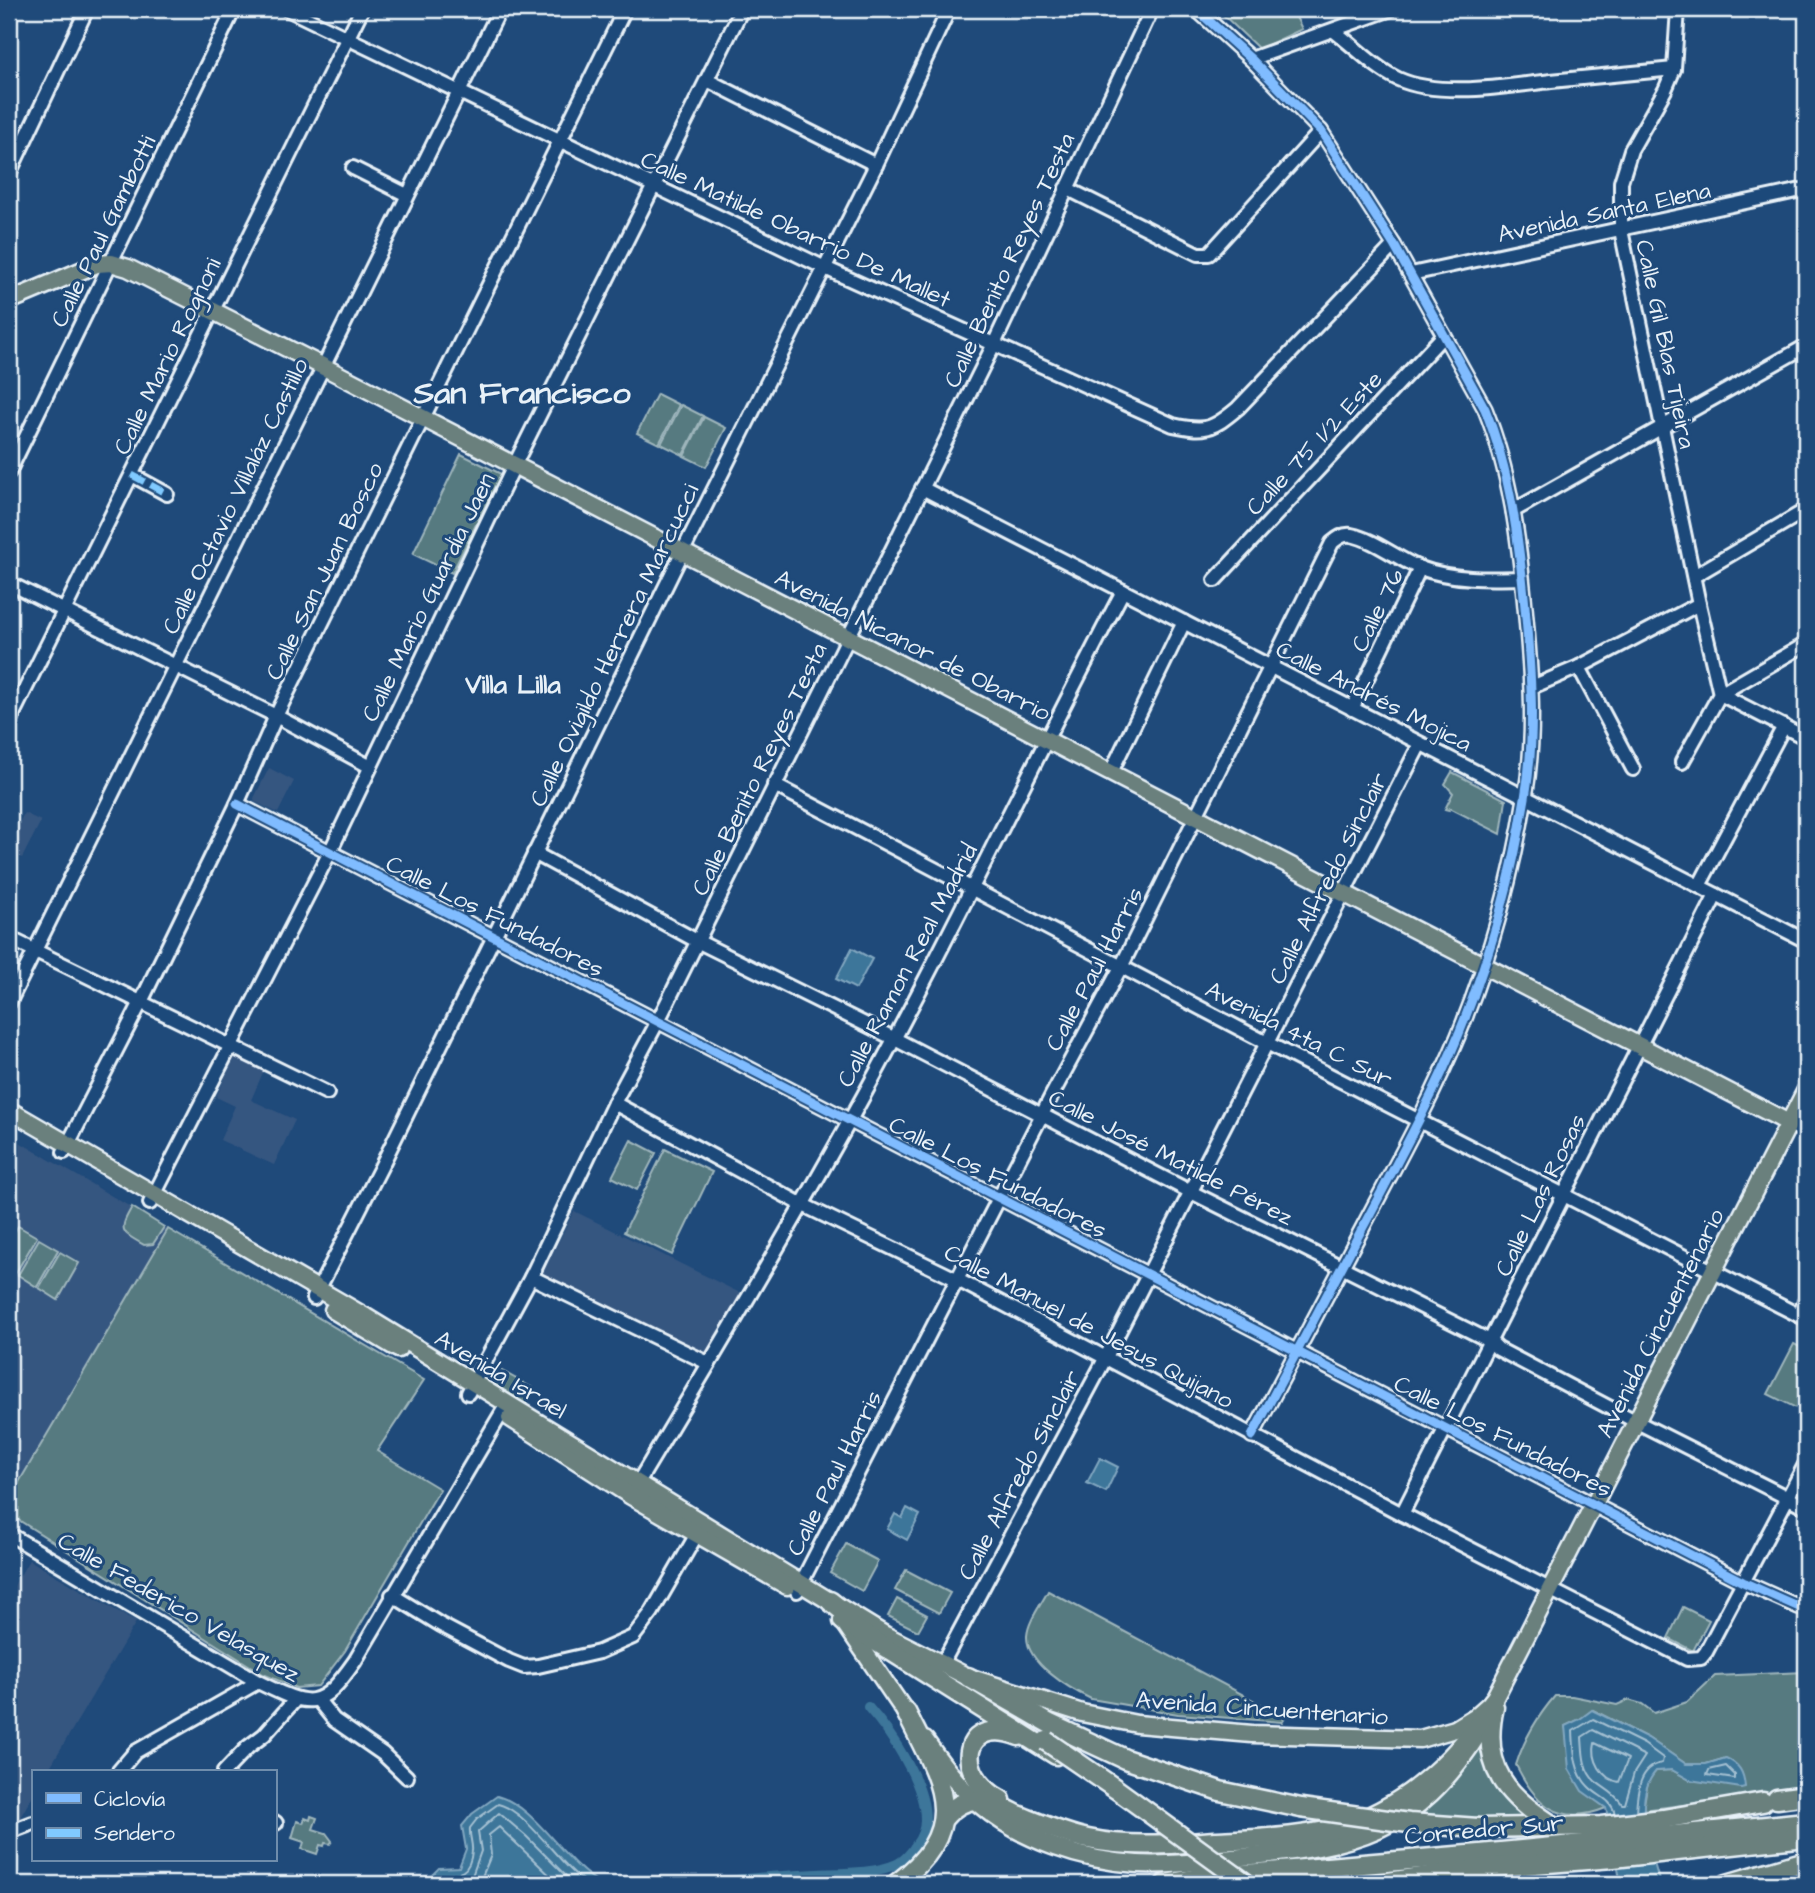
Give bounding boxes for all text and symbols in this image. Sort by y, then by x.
street label: Calle Benito Reyes Testa [936,127,1085,394]
street label: Calle Paul Gambotti [43,129,165,333]
street label: Calle Matilde Obarrio De Mallet [635,143,957,317]
street label: Avenida Santa Elena [1495,174,1714,252]
street label: Calle Gil Blas Tijeira [1626,237,1704,452]
street label: Calle Mario Rognoni [105,252,231,461]
street label: Calle Octavio Villaláz Castillo [154,352,318,640]
street label: Calle 75 1/2 Este [1239,364,1391,524]
district label: San Francisco [412,371,632,416]
street label: Calle San Juan Bosco [257,456,393,686]
street label: Calle Mario Guardia Jaen [354,467,504,728]
street label: Calle Ovigildo Herrera Marcucci [522,478,709,813]
street label: Avenida Nicanor de Obarrio [769,561,1057,731]
street label: Calle 76 [1343,563,1413,658]
street label: Calle Andrés Mojica [1270,633,1477,761]
street label: Calle Benito Reyes Testa [684,637,837,902]
district label: Villa Lilla [464,667,561,703]
street label: Calle Alfredo Sinclair [1261,767,1397,990]
street label: Calle Ramon Real Madrid [829,838,987,1093]
street label: Calle Los Fundadores [380,847,609,987]
street label: Calle Paul Harris [1037,881,1152,1058]
street label: Avenida 4ta C Sur [1199,973,1398,1097]
street label: Calle José Matilde Pérez [1042,1081,1299,1235]
street label: Calle Los Fundadores [883,1108,1112,1248]
street label: Calle Las Rosas [1487,1109,1595,1282]
street label: Avenida Cincuentenario [1588,1203,1734,1444]
street label: Calle Manuel de Jesus Quijano [938,1236,1240,1418]
street label: Avenida Israel [428,1322,573,1428]
street label: Calle Alfredo Sinclair [950,1364,1090,1587]
street label: Calle Los Fundadores [1388,1367,1617,1507]
street label: Calle Paul Harris [779,1385,891,1562]
street label: Calle Federico Velasquez [51,1524,306,1691]
street label: Avenida Cincuentenario [1135,1683,1390,1735]
legend [32,1770,276,1862]
text: Ciclovía [94,1785,166,1814]
street label: Corredor Sur [1403,1806,1565,1854]
text: Sendero [94,1819,175,1848]

